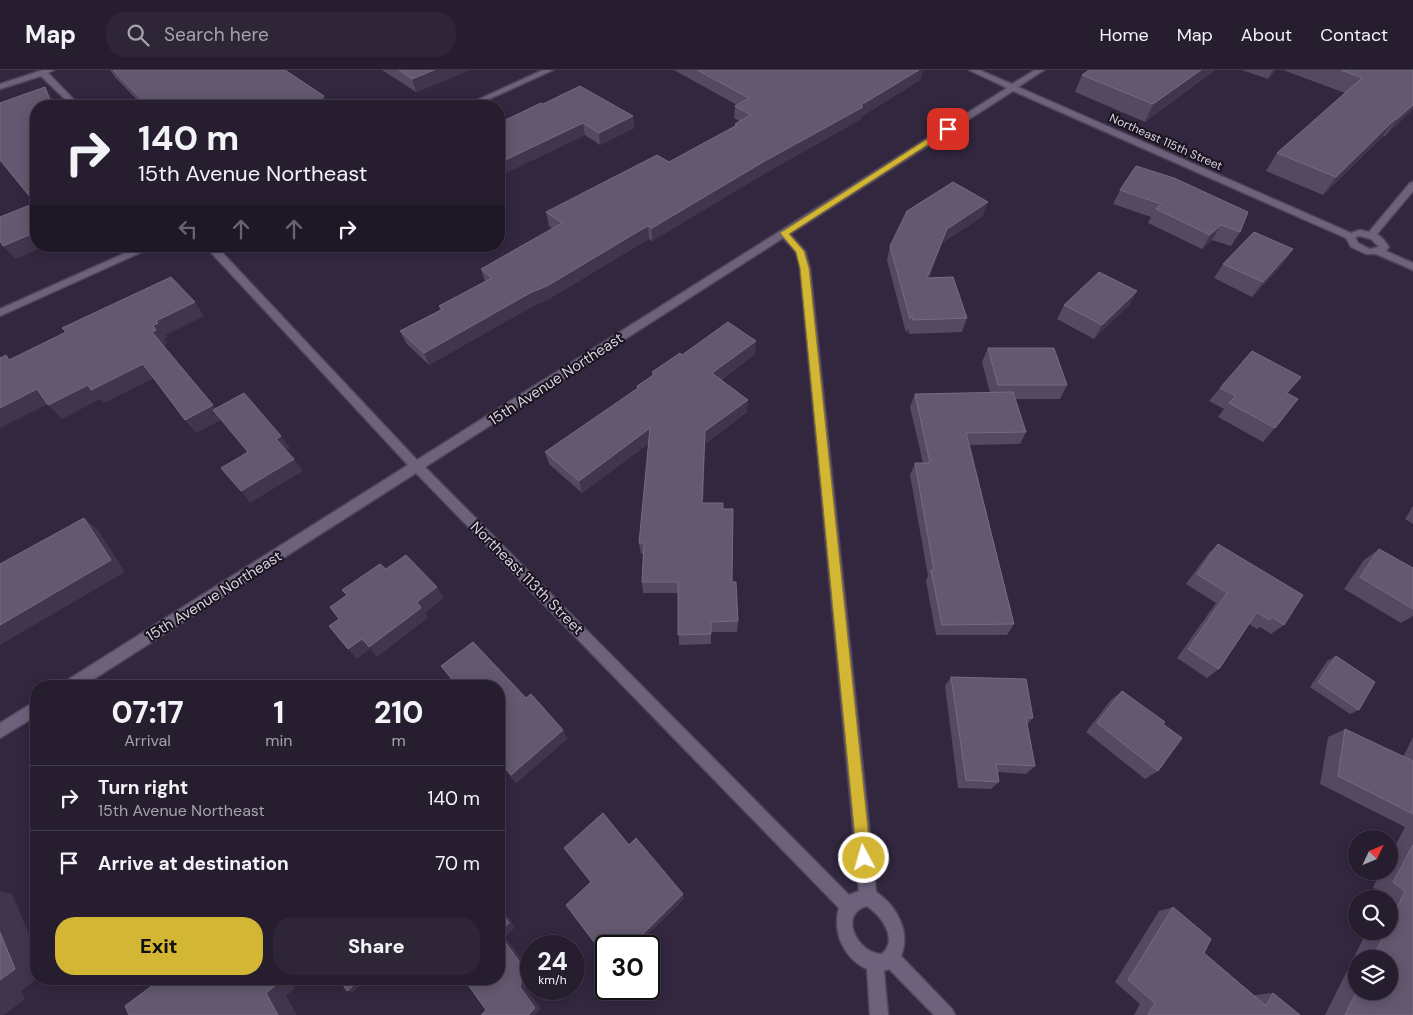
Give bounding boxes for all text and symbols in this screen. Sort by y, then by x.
search box [106,12,456,57]
text: Map [25,19,76,50]
icon: search [124,21,152,49]
text: Search here [164,22,269,47]
text: Home [1099,23,1149,47]
text: Map [1177,23,1213,47]
text: About [1241,23,1292,47]
text: Contact [1320,23,1388,47]
pin [927,108,969,150]
street label: Northeast 115th Street [1107,110,1225,174]
text: 140 m [138,115,239,161]
icon: arrive [934,115,962,143]
icon: right [55,120,120,185]
text: 15th Avenue Northeast [138,159,367,188]
icon: left [174,215,202,243]
icon: ahead [227,215,255,243]
icon: ahead [280,215,308,243]
icon: right [333,215,361,243]
street label: 15th Avenue Northeast [485,328,627,430]
street label: Northeast 113th Street [466,517,588,639]
street label: 15th Avenue Northeast [142,546,286,646]
text: 07:17 [112,693,184,732]
text: 1 [273,693,284,732]
text: 210 [374,693,424,732]
text: Arrival [124,730,171,751]
text: min [265,730,292,751]
text: m [392,730,406,751]
text: Turn right [98,775,188,800]
icon: right [55,784,83,812]
text: 140 m [428,786,480,811]
text: 15th Avenue Northeast [98,800,265,821]
north arrow [1348,830,1398,880]
map controls [1348,830,1398,1000]
position arrow [837,831,889,883]
icon: arrive [55,849,83,877]
text: Arrive at destination [98,851,289,876]
text: 70 m [435,851,480,876]
button: search [1348,890,1398,940]
button: Exit [55,917,263,975]
button: Share [273,917,480,975]
speed limit sign: 30 [595,935,660,1000]
text: 24 [537,945,568,978]
button: layers [1348,950,1398,1000]
text: km/h [538,972,567,988]

